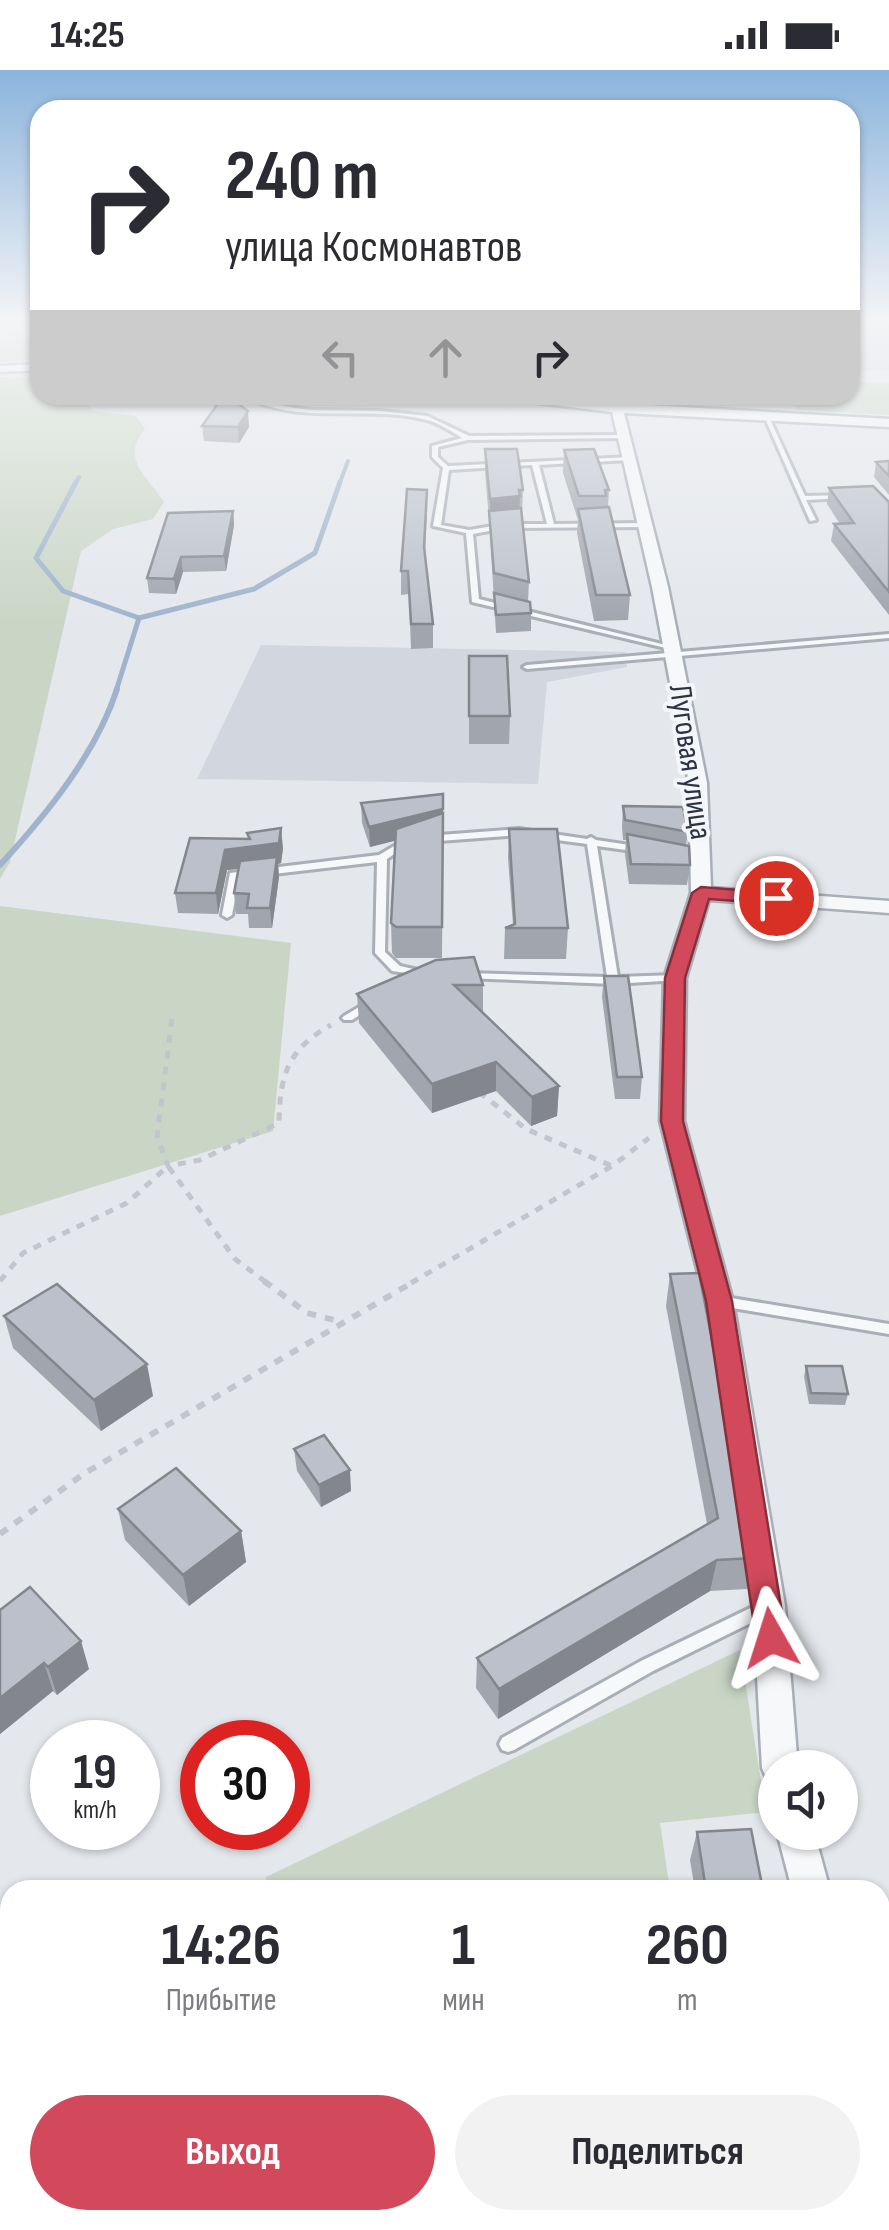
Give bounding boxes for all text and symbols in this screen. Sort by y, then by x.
text: 14:25 [50,13,125,58]
text: 240 m [225,135,379,219]
icon: right [60,140,190,270]
text: улица Космонавтов [225,220,522,275]
icon: left [313,330,368,385]
icon: ahead [418,330,473,385]
icon: right [523,330,578,385]
street label: Луговая улица [660,682,720,842]
pin [734,856,819,941]
icon: arrive [749,871,804,926]
position arrow [719,1586,823,1690]
speed limit sign: 30 [180,1720,310,1850]
text: 19 [73,1743,117,1803]
map controls [758,1750,858,1850]
button: sound [758,1750,858,1850]
text: km/h [73,1795,117,1826]
text: 14:26 [161,1910,281,1982]
text: 1 [452,1910,475,1982]
text: 260 [646,1910,729,1982]
text: Прибытие [166,1981,277,2020]
text: мин [442,1981,485,2020]
text: m [677,1981,698,2020]
button: Выход [30,2095,435,2210]
button: Поделиться [455,2095,860,2210]

